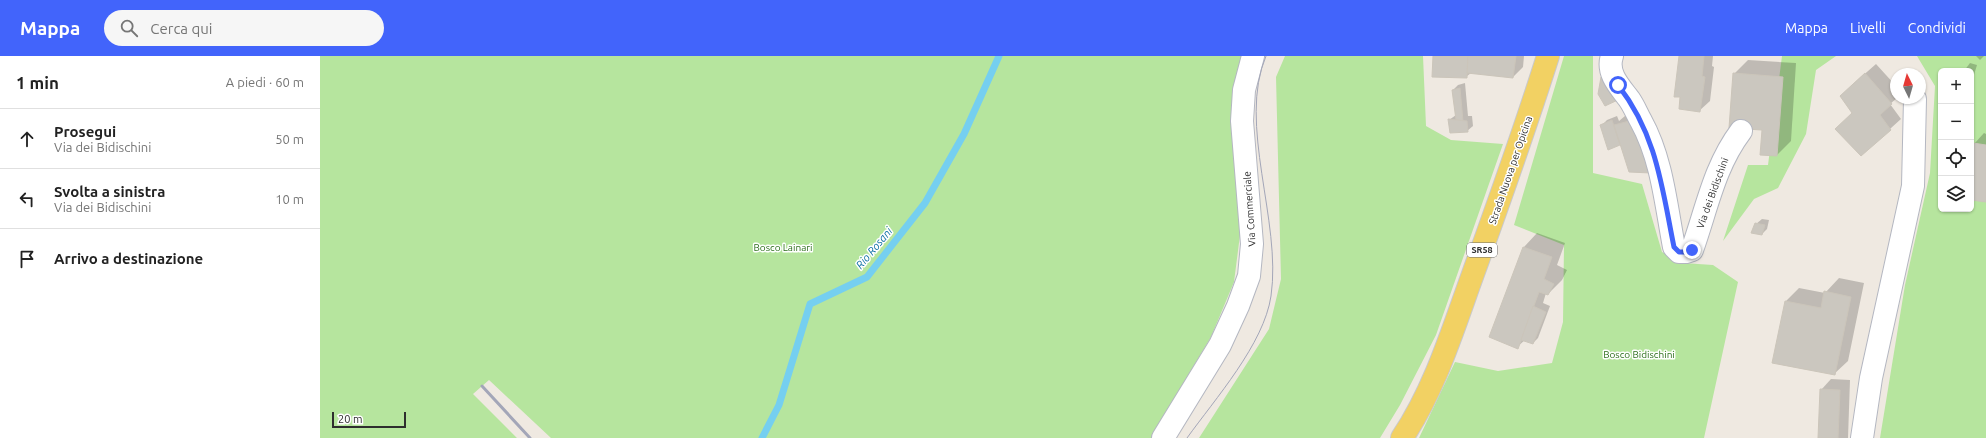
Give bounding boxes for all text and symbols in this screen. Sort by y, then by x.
search box [104,10,384,46]
text: Mappa [20,17,80,39]
icon: search [118,17,140,39]
text: Cerca qui [150,20,213,37]
text: Mappa [1785,20,1828,36]
text: Livelli [1850,20,1886,36]
text: Condividi [1908,20,1966,36]
north arrow [1890,68,1926,104]
map controls [1938,68,1974,212]
button: + [1938,68,1974,104]
text: 1 min [16,73,59,92]
text: A piedi · 60 m [226,75,304,89]
route start [1609,76,1627,94]
button: − [1938,104,1974,140]
street label: Strada Nuova per Opicina [1487,115,1534,226]
text: Prosegui [54,123,116,140]
icon: ahead [16,128,38,150]
text: 50 m [275,132,304,146]
text: Via dei Bidischini [54,140,151,154]
button: locate [1938,140,1974,176]
street label: Via dei Bidischini [1694,156,1730,230]
street label: Via Commerciale [1241,171,1258,247]
button: layers [1938,176,1974,212]
text: Svolta a sinistra [54,183,165,200]
icon: left [16,188,38,210]
text: 10 m [275,192,304,206]
text: Via dei Bidischini [54,200,151,214]
water label: Rio Rosani [853,224,895,271]
route end [1683,241,1701,259]
park label: Bosco Lainari [753,242,813,253]
road number: SR58 [1467,243,1497,257]
icon: arrive [16,248,38,270]
text: Arrivo a destinazione [54,250,203,267]
park label: Bosco Bidischini [1603,349,1675,360]
scale bar [332,410,406,429]
text: 20 m [338,413,362,425]

